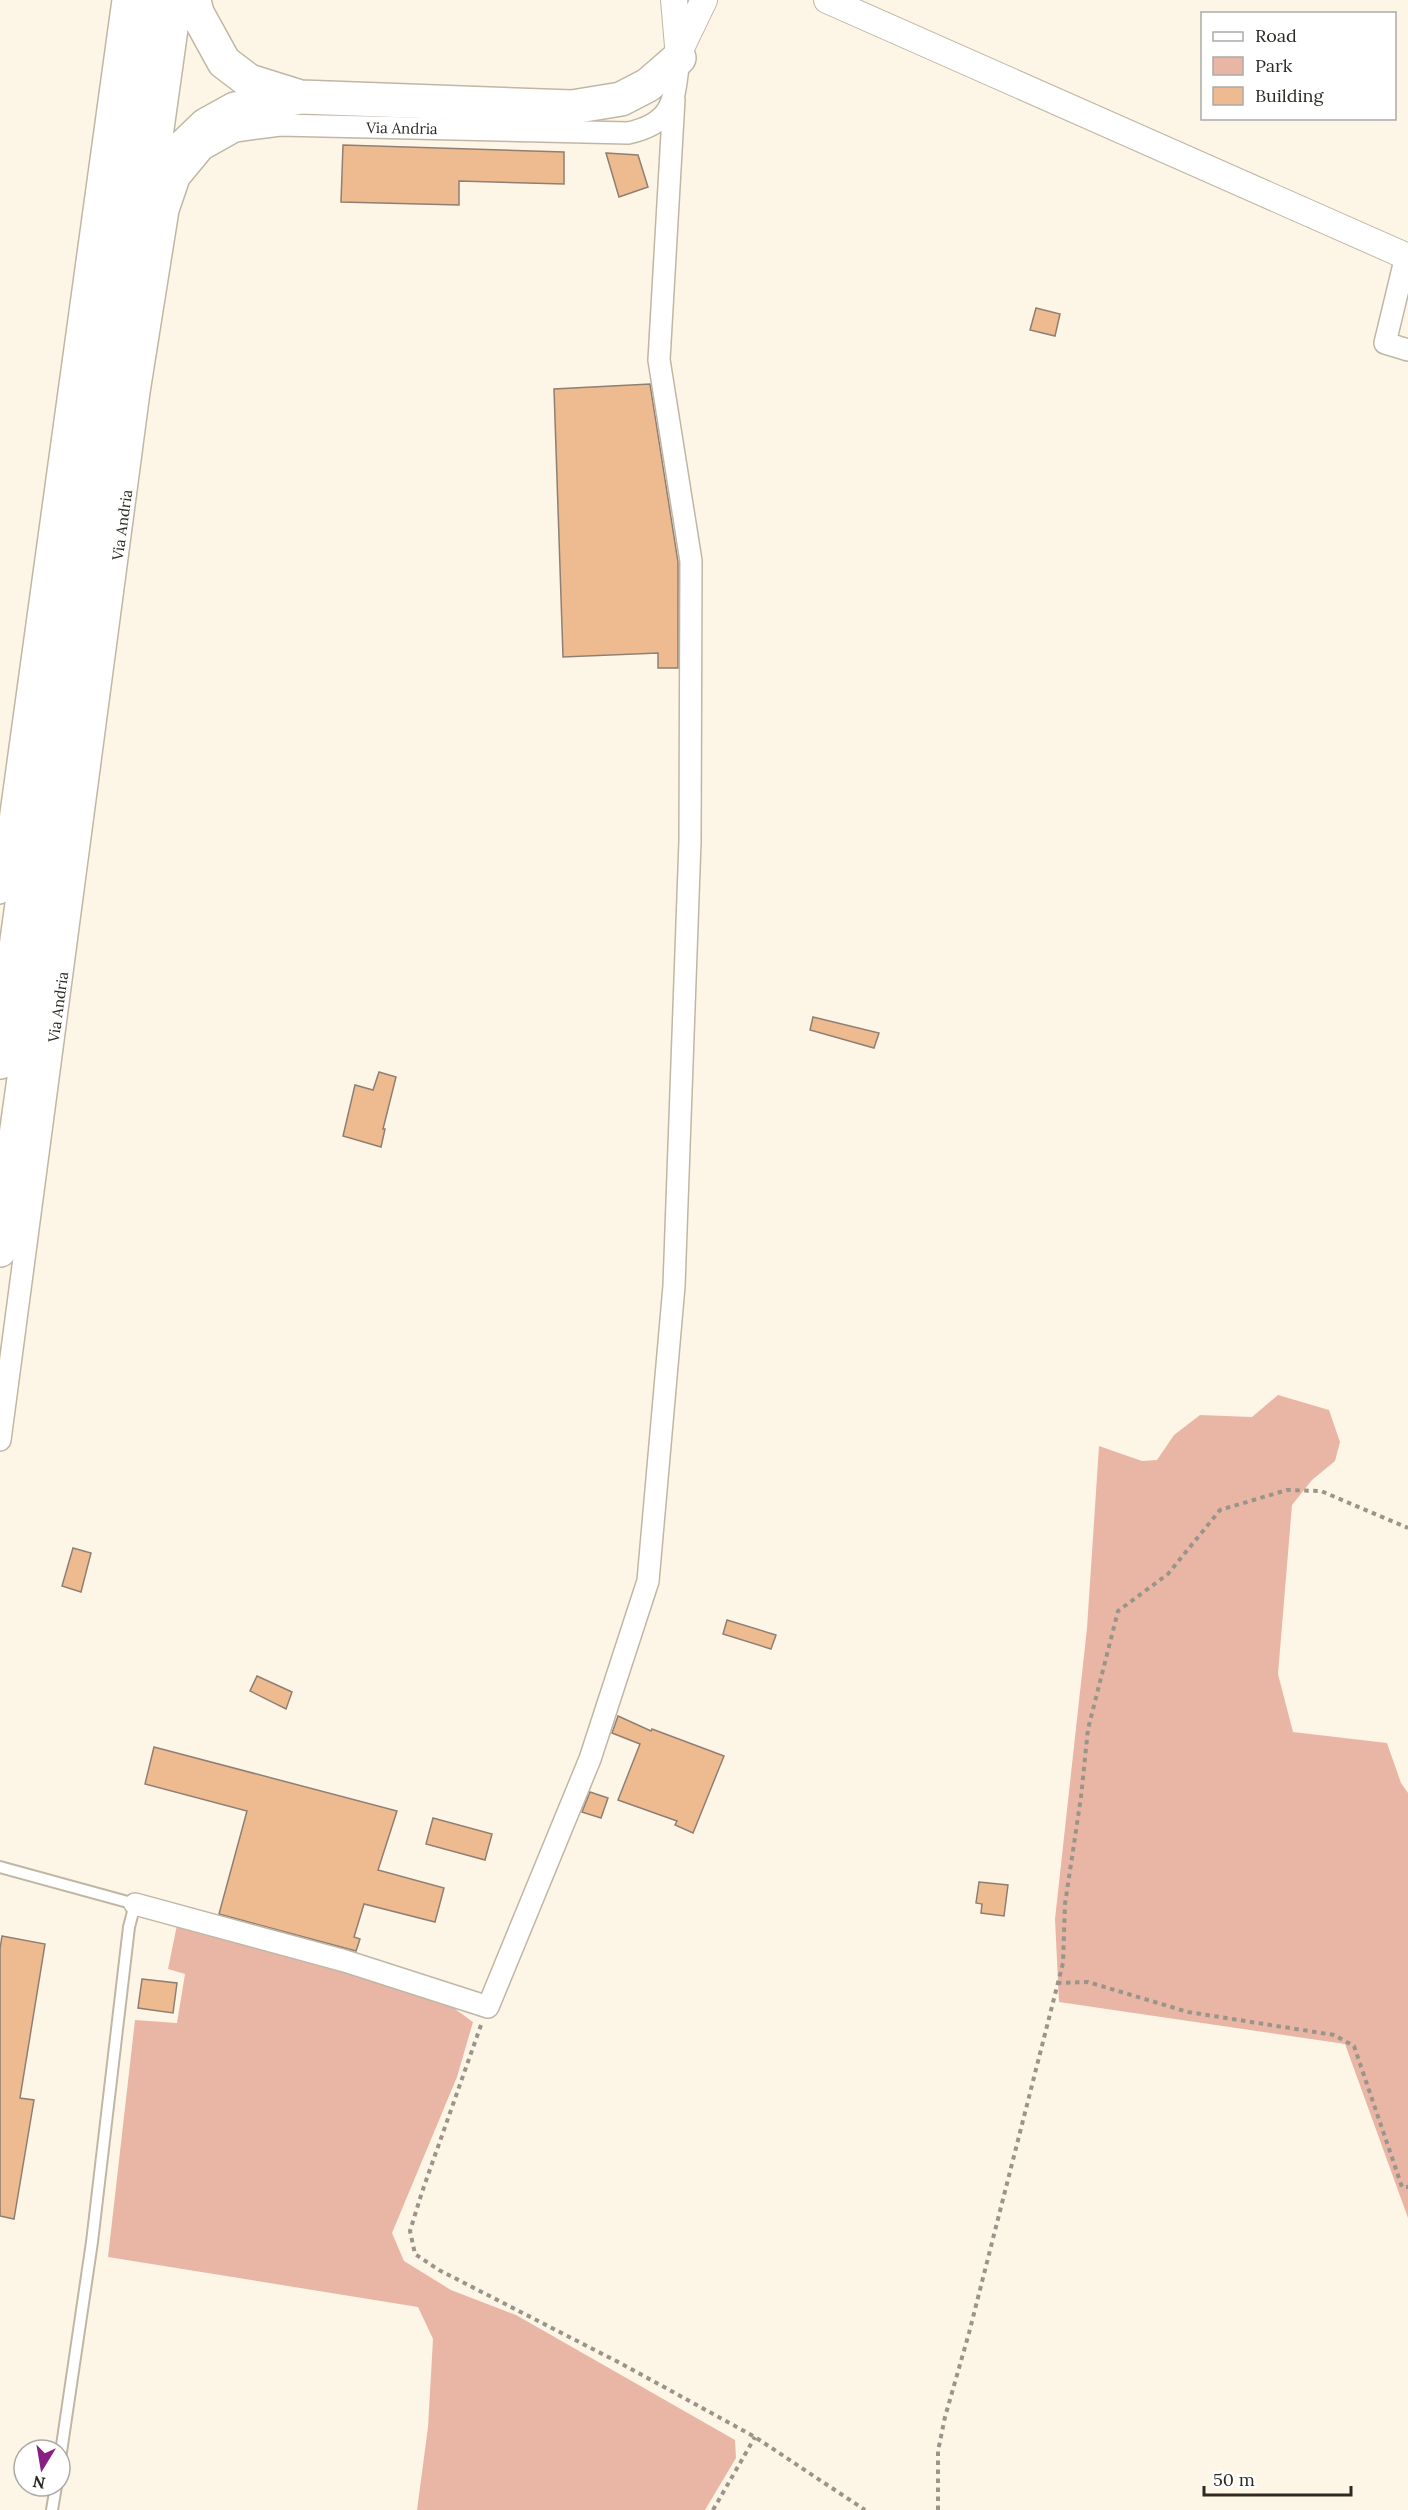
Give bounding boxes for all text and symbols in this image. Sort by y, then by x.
legend [1201,12,1396,120]
text: Road [1255,24,1297,47]
text: Park [1255,54,1293,77]
text: Building [1255,84,1325,107]
street label: Via Andria [365,118,438,138]
street label: Via Andria [107,488,136,563]
street label: Via Andria [43,970,72,1045]
north arrow [12,2438,72,2498]
scale bar [1204,2459,1351,2497]
text: 50 m [1213,2468,1255,2491]
text: N [31,2472,47,2494]

